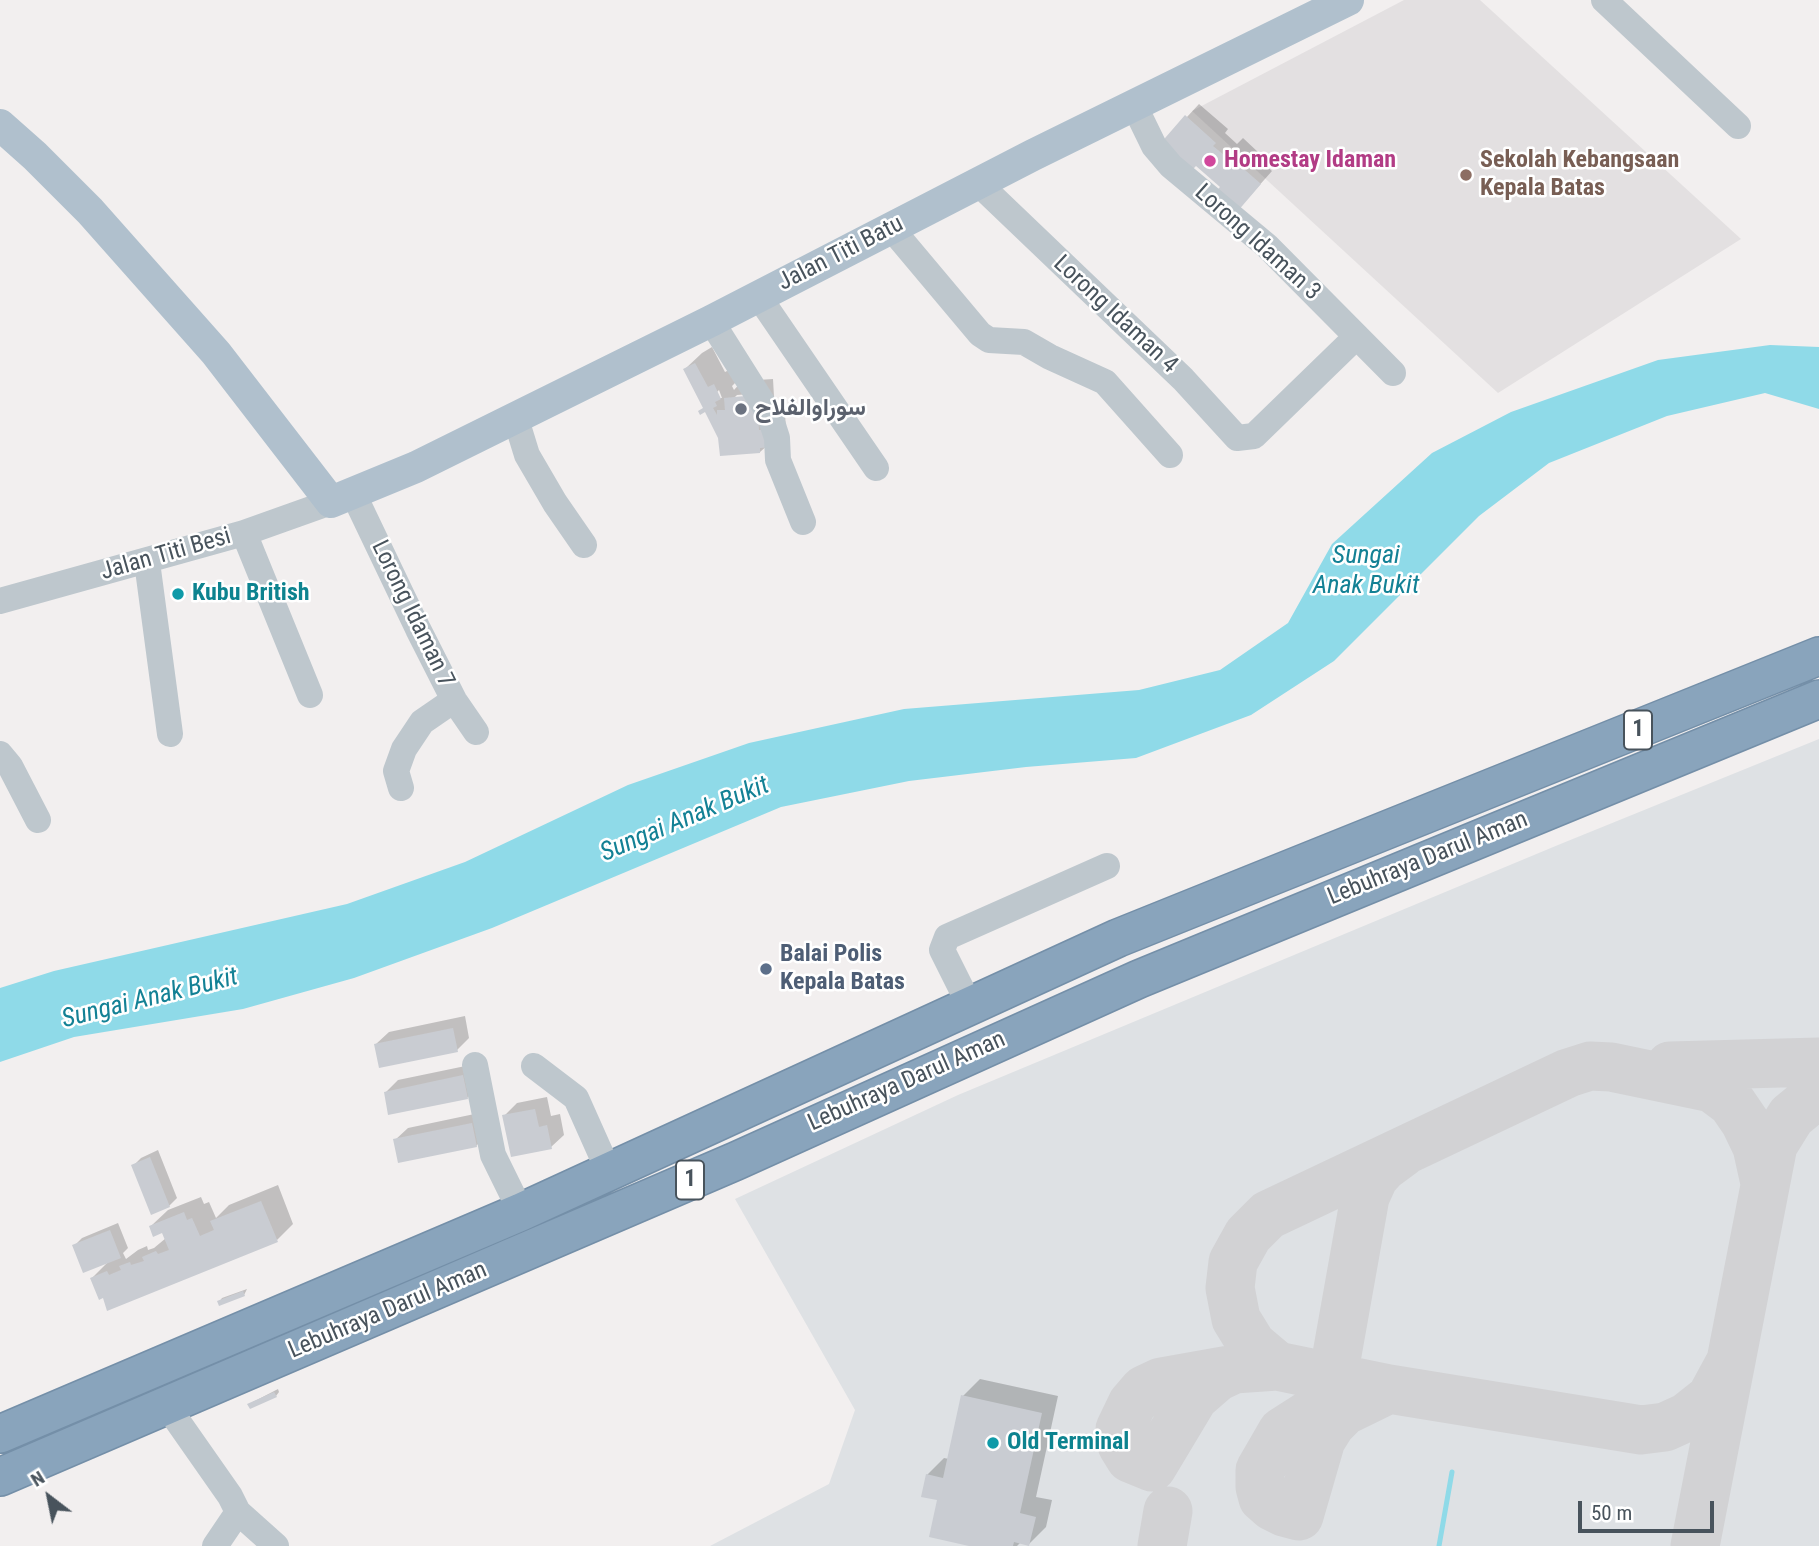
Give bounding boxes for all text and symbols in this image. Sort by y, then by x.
place label: Homestay Idaman [1224,147,1396,175]
place label: Sekolah Kebangsaan Kepala Batas [1480,147,1679,203]
marker: Homestay Idaman [1202,153,1218,169]
marker: Sekolah Kebangsaan Kepala Batas [1458,167,1474,183]
street label: Lorong Idaman 3 [1188,179,1326,307]
street label: Jalan Titi Batu [774,210,908,298]
street label: Lorong Idaman 4 [1047,250,1183,380]
place label: سوراوالفلاح [755,395,866,423]
marker: سوراوالفلاح [733,401,749,417]
street label: Jalan Titi Besi [98,523,234,587]
street label: Lorong Idaman 7 [364,536,460,692]
water label: Sungai Anak Bukit [1313,540,1419,602]
place label: Kubu British [192,580,310,608]
marker: Kubu British [170,586,186,602]
road number: 1 [1624,710,1652,750]
water label: Sungai Anak Bukit [596,770,774,870]
street label: Lebuhraya Darul Aman [1324,806,1532,912]
place label: Balai Polis Kepala Batas [780,941,905,997]
marker: Balai Polis Kepala Batas [758,961,774,977]
water label: Sungai Anak Bukit [59,962,241,1036]
street label: Lebuhraya Darul Aman [804,1026,1010,1138]
road number: 1 [676,1161,704,1200]
street label: Lebuhraya Darul Aman [284,1256,492,1366]
place label: Old Terminal [1007,1429,1129,1457]
marker: Old Terminal [985,1435,1001,1451]
north arrow [14,1462,84,1532]
text: N [27,1466,49,1492]
scale bar [1581,1486,1717,1530]
text: 50 m [1591,1501,1632,1525]

